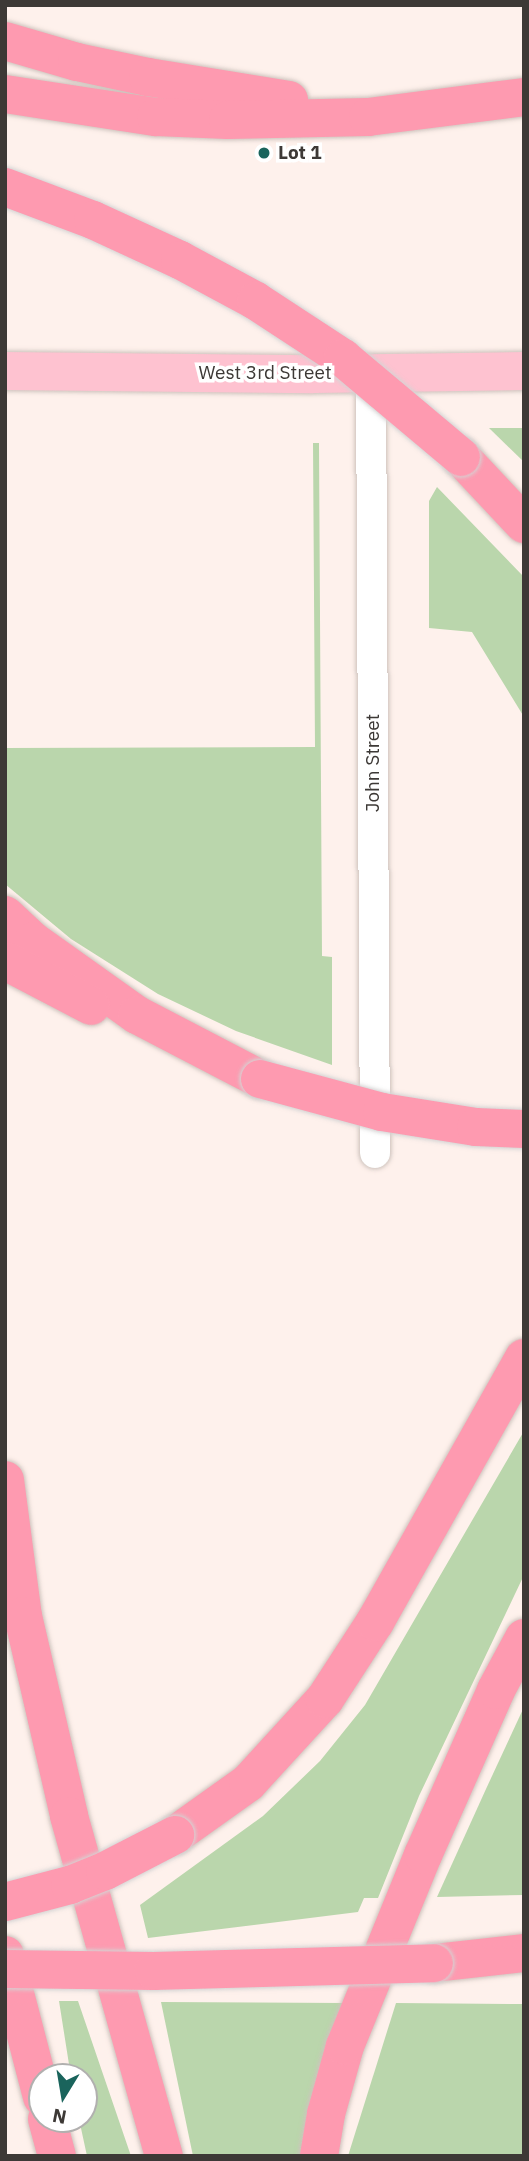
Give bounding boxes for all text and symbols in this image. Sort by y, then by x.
place label: Lot 1 [278,142,322,164]
marker: Lot 1 [256,145,272,161]
street label: West 3rd Street [198,362,332,384]
street label: John Street [362,714,384,812]
north arrow [28,2063,98,2133]
text: N [50,2104,68,2130]

